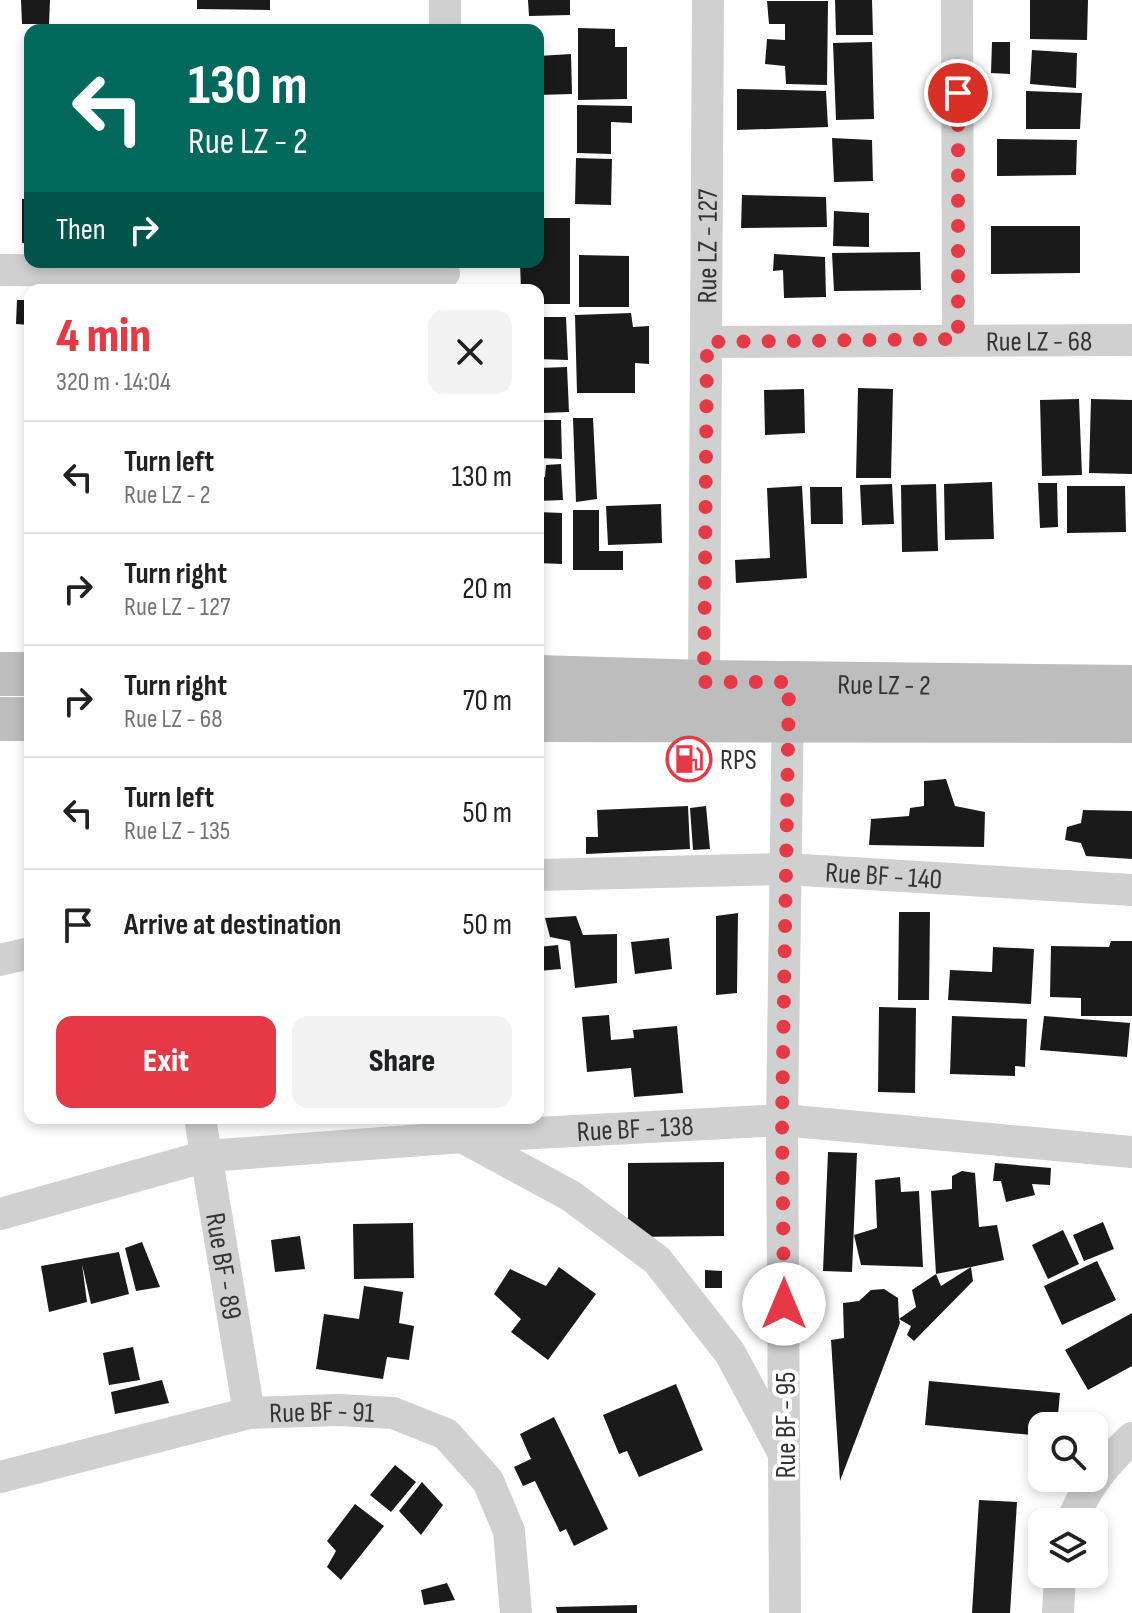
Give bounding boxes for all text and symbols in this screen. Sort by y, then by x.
text: 130 m [188,53,308,120]
icon: left [56,56,160,160]
pin [924,59,992,127]
icon: arrive [936,71,980,115]
text: Rue LZ - 2 [188,121,308,164]
street label: Rue LZ - 127 [691,189,725,303]
icon: right [122,208,166,252]
text: Then [56,212,106,248]
text: 4 min [56,308,151,365]
button: close [428,310,512,394]
street label: Rue LZ - 68 [986,325,1092,359]
text: 320 m · 14:04 [56,367,171,398]
text: Turn left [124,444,214,480]
icon: left [56,455,100,499]
text: 130 m [452,459,512,495]
text: Rue LZ - 2 [124,480,211,511]
text: Turn right [124,556,227,592]
icon: right [56,567,100,611]
text: 20 m [462,571,512,607]
text: Rue LZ - 127 [124,592,230,623]
text: Turn right [124,668,227,704]
street label: Rue LZ - 2 [837,669,931,703]
icon: right [56,679,100,723]
text: 70 m [463,683,512,719]
text: Rue LZ - 68 [124,704,223,735]
fuel station icon: RPS [665,735,713,783]
place label: RPS [720,744,757,777]
text: Turn left [124,780,214,816]
icon: left [56,791,100,835]
text: 50 m [463,795,512,831]
text: Rue LZ - 135 [124,816,230,847]
street label: Rue BF - 140 [824,856,943,896]
icon: arrive [56,903,100,947]
text: Arrive at destination [124,907,341,943]
text: 50 m [463,907,512,943]
button: Exit [56,1016,276,1108]
button: Share [292,1016,512,1108]
street label: Rue BF - 138 [576,1110,694,1149]
street label: Rue BF - 89 [198,1210,248,1322]
position arrow [742,1262,826,1346]
street label: Rue BF - 95 [770,1372,803,1478]
street label: Rue BF - 91 [269,1395,375,1430]
map controls [1028,1412,1108,1588]
button: search [1028,1412,1108,1492]
button: layers [1028,1508,1108,1588]

